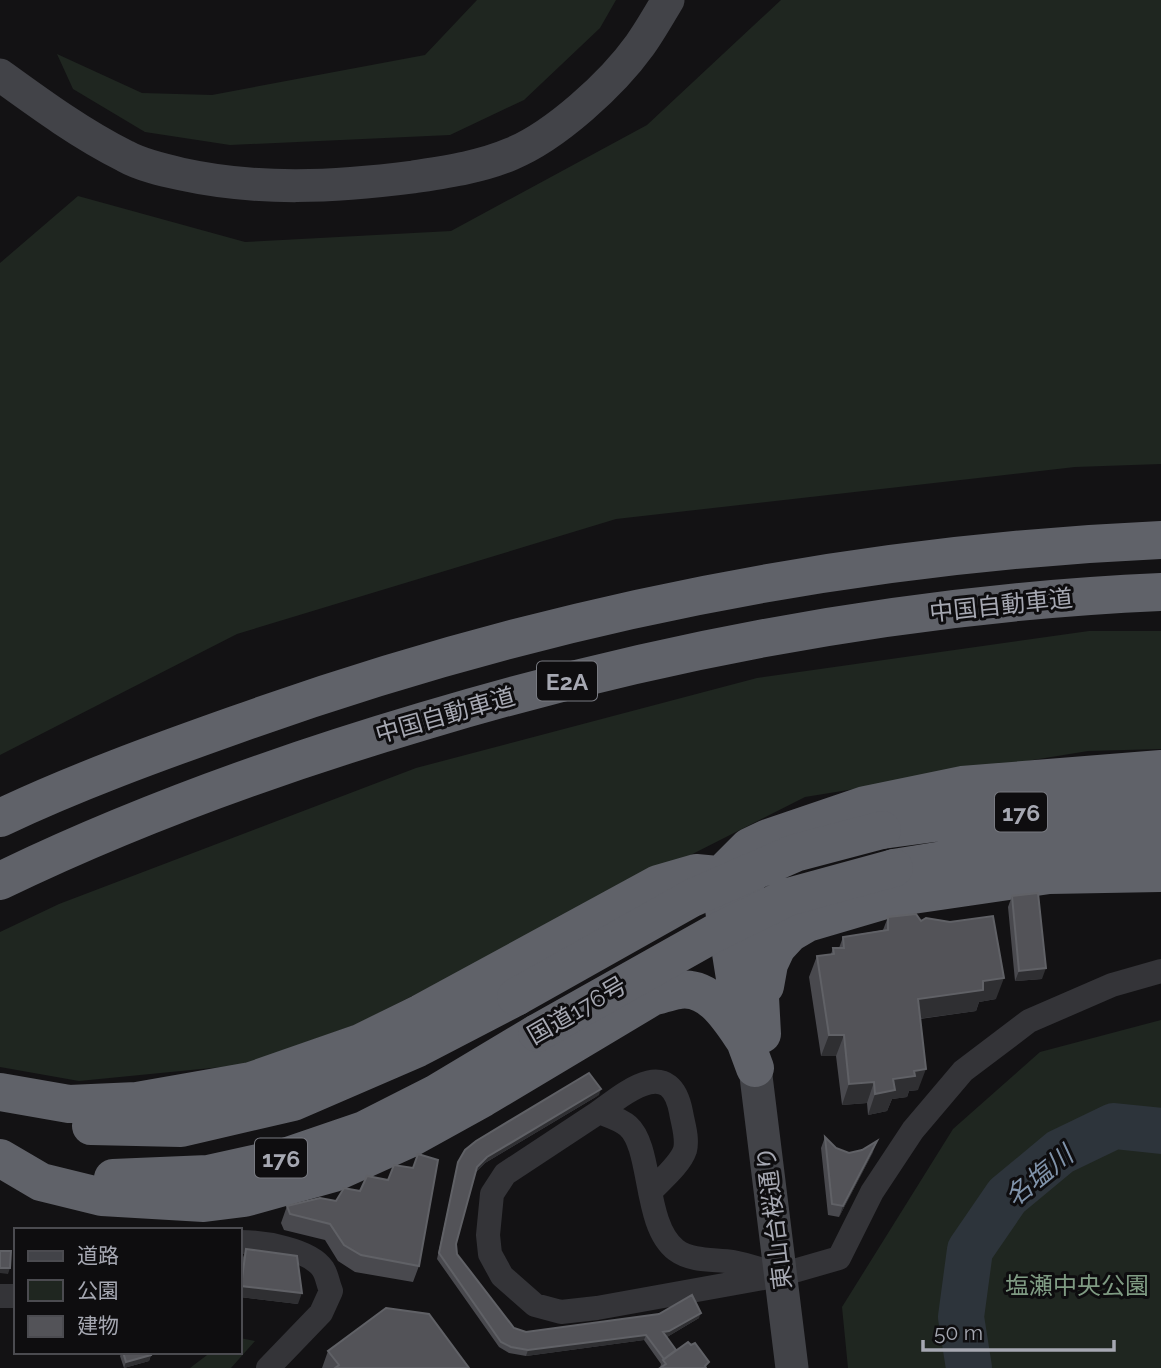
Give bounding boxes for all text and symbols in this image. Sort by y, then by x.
street label: 中国自動車道 [928,583,1074,627]
road number: E2A [537,662,597,701]
street label: 中国自動車道 [372,681,518,749]
road number: 176 [995,792,1047,832]
street label: 国道176号 [522,970,632,1050]
road number: 176 [255,1138,307,1177]
water label: 名塩川 [999,1138,1081,1212]
street label: 東山台桜通り [751,1145,797,1291]
legend [14,1228,242,1354]
text: 道路 [77,1243,119,1268]
park label: 塩瀬中央公園 [1005,1271,1149,1300]
text: 公園 [77,1278,119,1303]
scale bar [923,1308,1114,1352]
text: 建物 [77,1313,119,1338]
text: 50 m [934,1320,983,1345]

